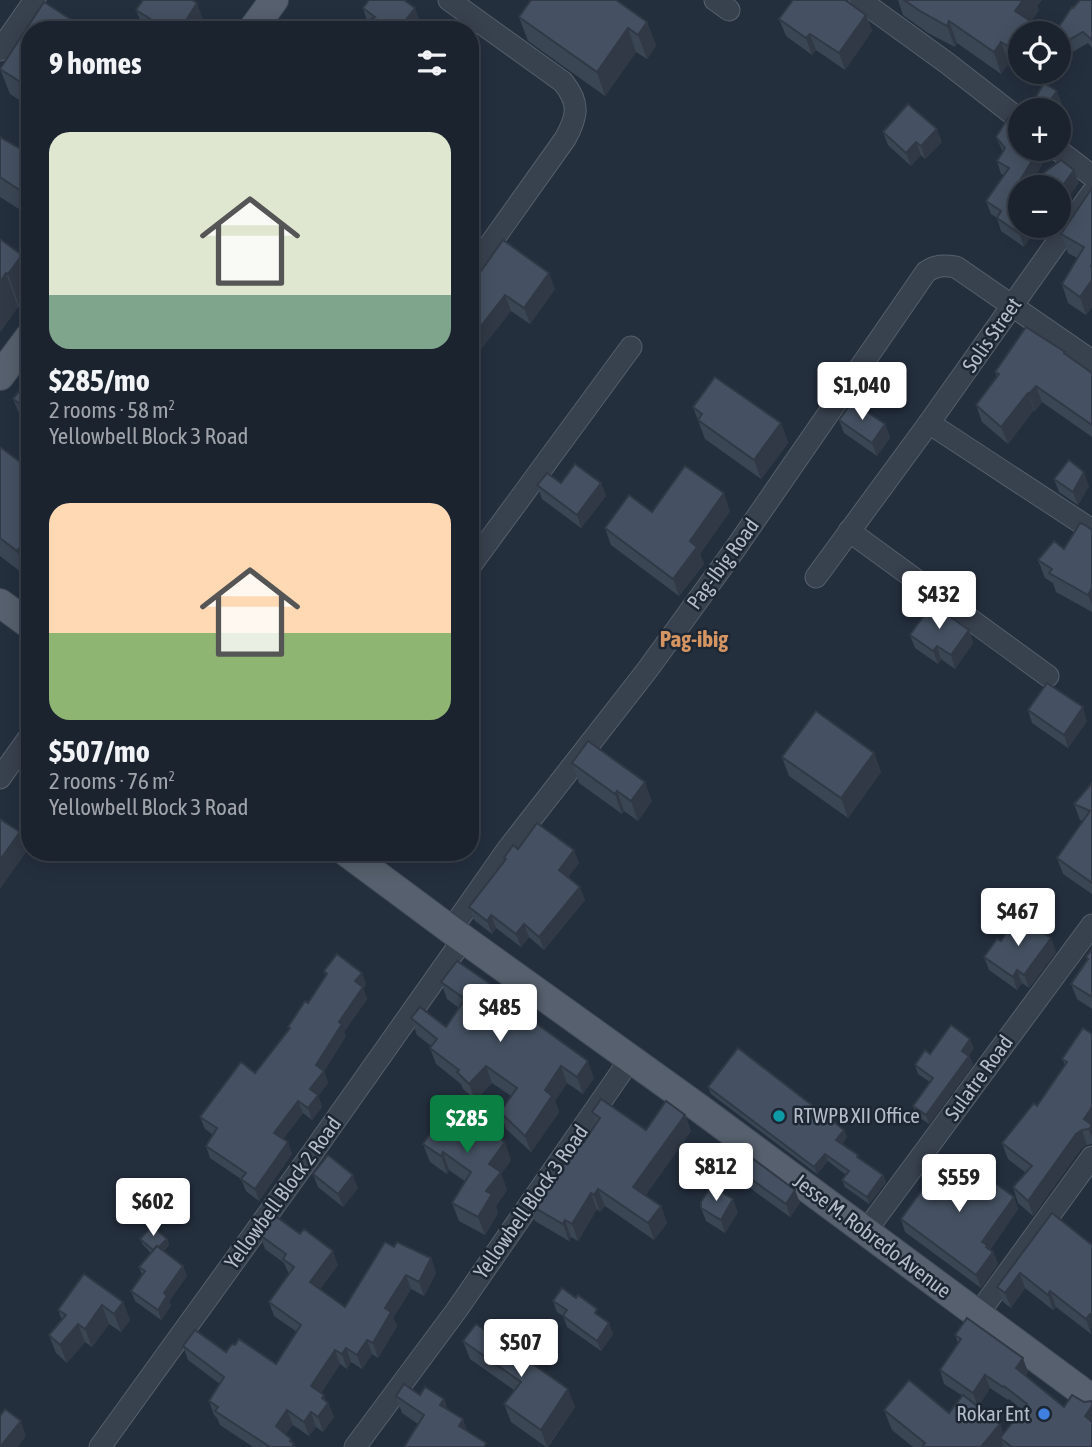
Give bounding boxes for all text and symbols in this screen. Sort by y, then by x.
map controls [1008,21,1071,238]
button: locate [1008,21,1071,84]
icon: filters [413,44,451,82]
text: 9 homes [49,46,142,80]
button: + [1008,98,1071,161]
button: − [1008,175,1071,238]
icon: home [187,178,313,304]
street label: Solis Street [957,293,1026,376]
pin: $1,040 [805,362,919,422]
text: $285/mo [49,363,150,397]
text: $1,040 [834,372,891,398]
text: 2 rooms · 58 m² [49,397,175,423]
text: Yellowbell Block 3 Road [49,423,248,449]
street label: Pag-Ibig Road [681,513,763,613]
icon: home [187,549,313,675]
pin: $432 [898,572,980,631]
text: $432 [918,581,960,607]
district label: Pag-ibig [660,626,728,652]
text: $507/mo [49,734,150,768]
text: 2 rooms · 76 m² [49,768,175,794]
text: Yellowbell Block 3 Road [49,794,248,820]
pin: $467 [977,888,1059,948]
text: $467 [997,898,1039,924]
pin: $485 [459,984,541,1044]
text: $485 [479,994,521,1020]
street label: Sulatre Road [939,1030,1017,1125]
pin: $285 [426,1096,508,1155]
place label: RTWPB XII Office [793,1103,920,1127]
text: $285 [446,1105,488,1131]
marker: RTWPB XII Office [771,1108,787,1124]
street label: Yellowbell Block 2 Road [219,1112,345,1273]
street label: Yellowbell Block 3 Road [468,1120,592,1283]
pin: $812 [675,1144,757,1203]
text: $812 [695,1153,737,1179]
pin: $559 [918,1154,1000,1214]
text: $559 [938,1164,980,1190]
street label: Jesse M. Robredo Avenue [789,1168,956,1302]
pin: $602 [112,1178,194,1238]
text: $602 [132,1188,174,1214]
pin: $507 [480,1320,562,1379]
text: $507 [500,1329,542,1355]
place label: Rokar Ent [956,1401,1030,1425]
marker: Rokar Ent [1036,1406,1052,1422]

